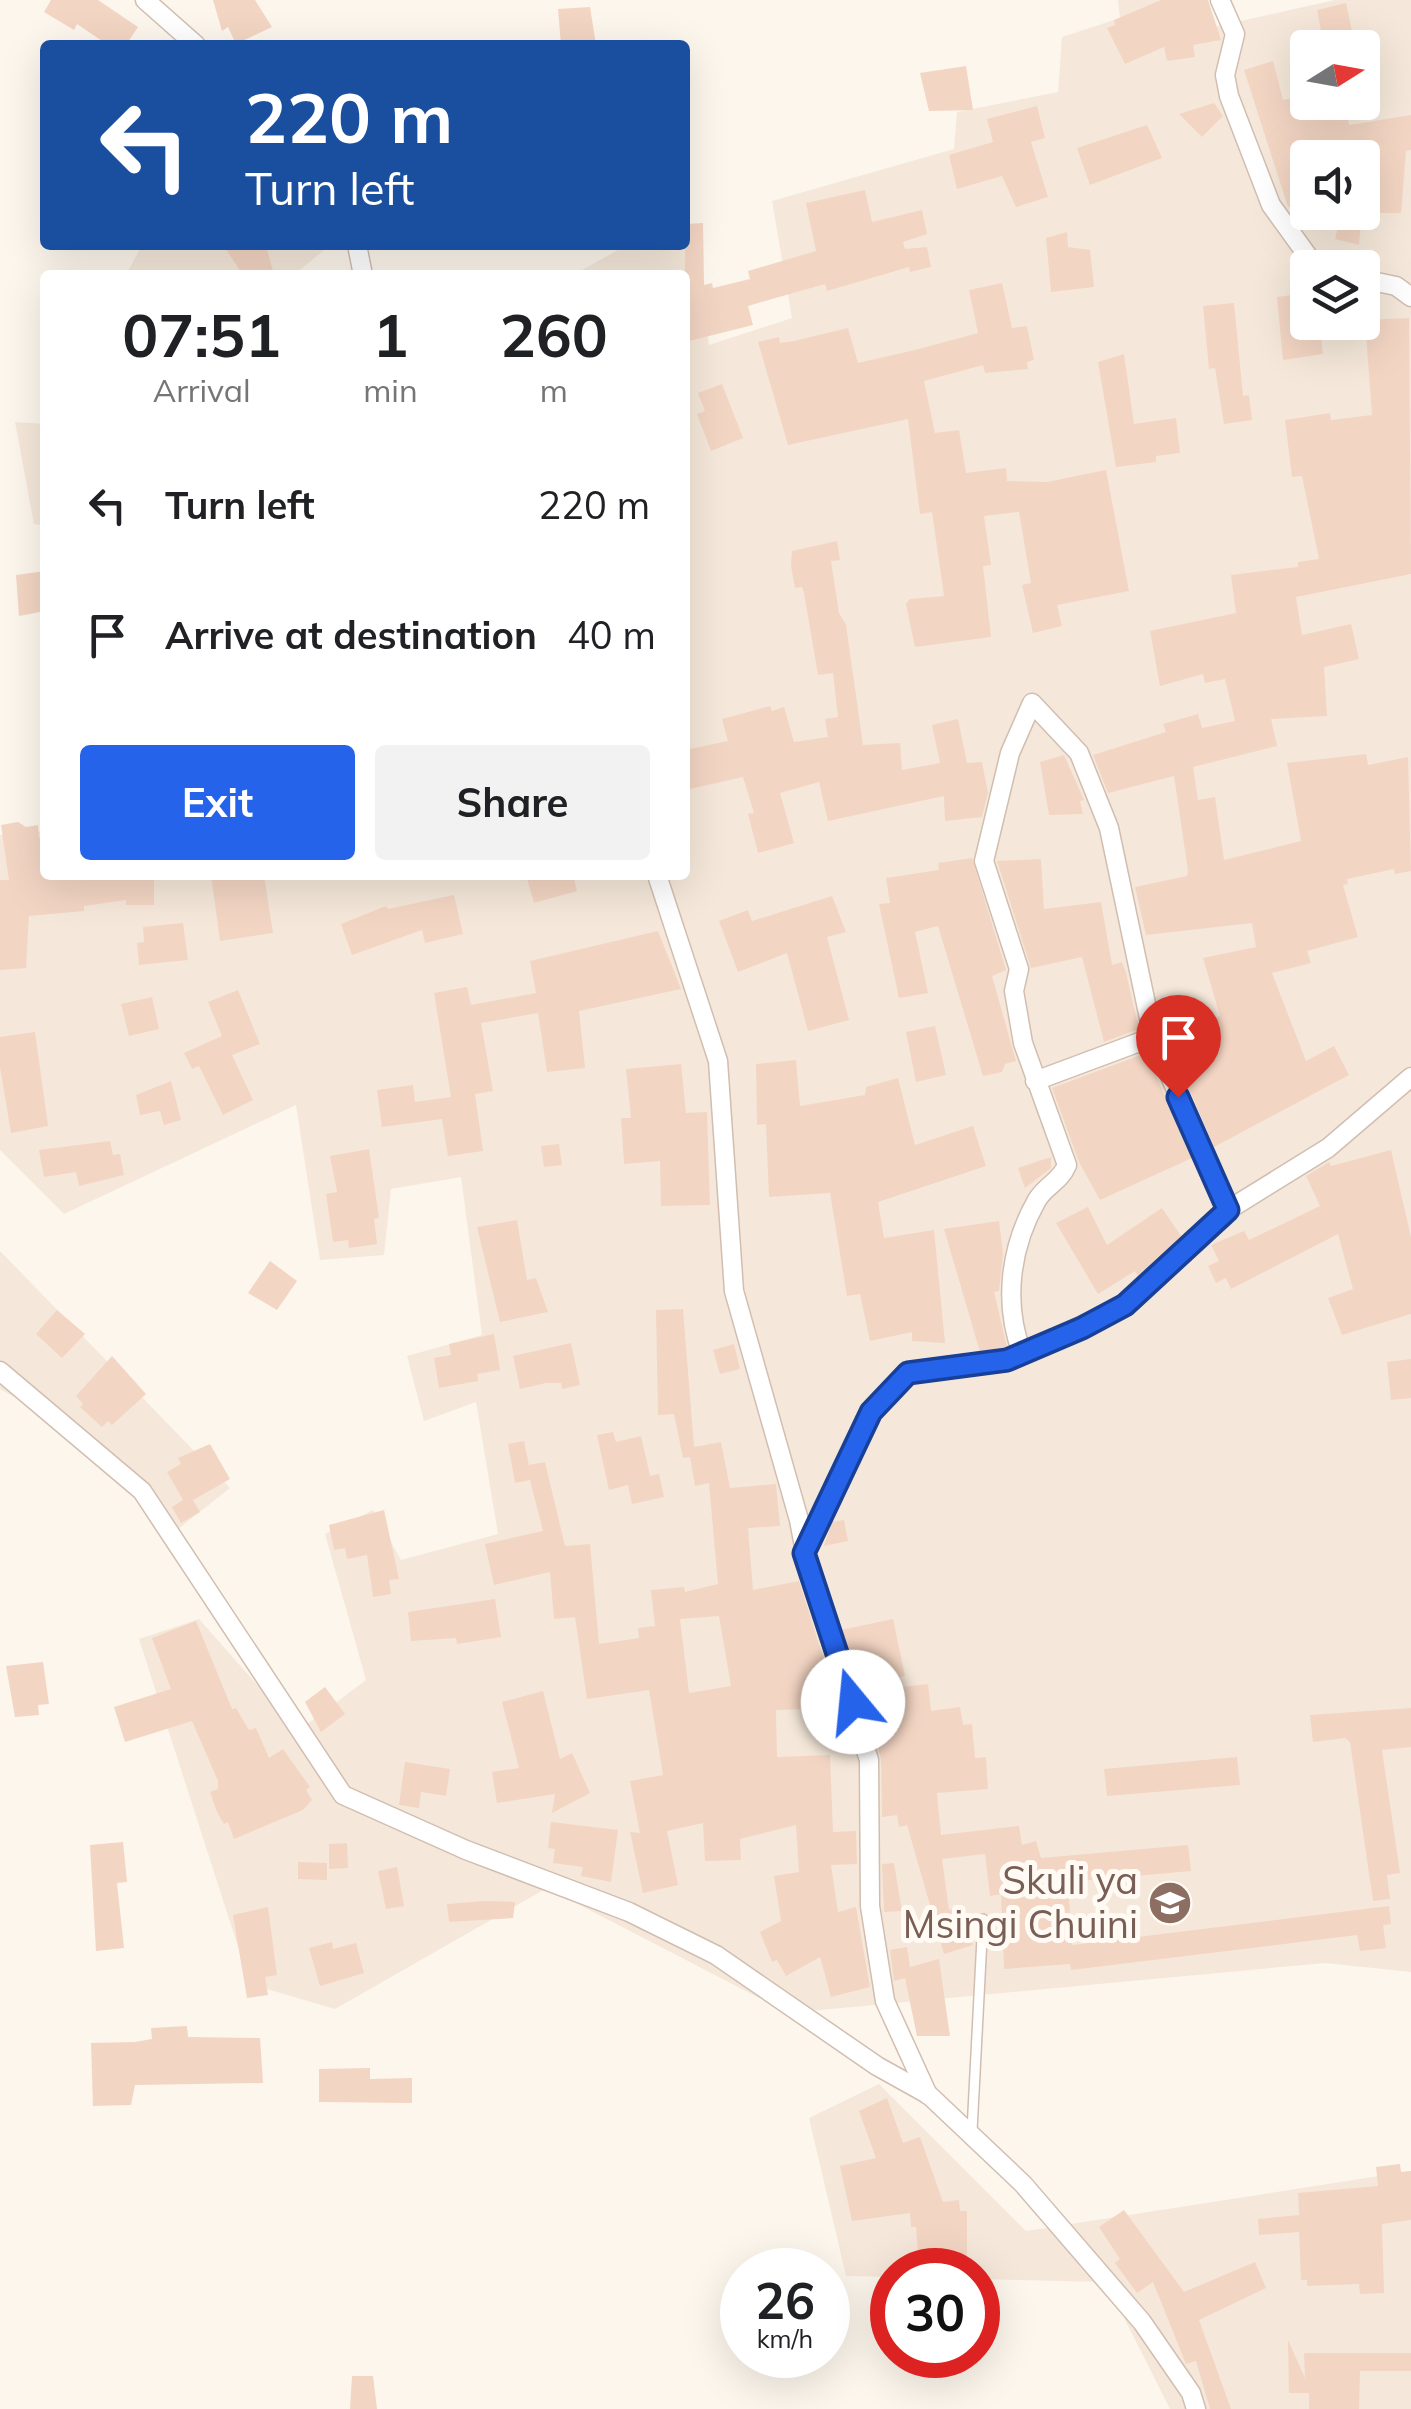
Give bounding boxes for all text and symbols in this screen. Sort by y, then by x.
north arrow [1290,30,1380,120]
map controls [1290,30,1380,340]
text: 220 m [245,73,453,161]
icon: left [80,80,210,210]
button: sound [1290,140,1380,230]
text: Turn left [245,160,414,216]
button: layers [1290,250,1380,340]
text: 07:51 [122,297,281,372]
text: 1 [372,297,408,372]
text: 260 [500,297,608,372]
text: Arrival [153,370,251,410]
text: min [363,370,418,410]
text: m [540,370,568,410]
icon: left [80,478,135,533]
text: Turn left [165,481,315,529]
text: 220 m [538,481,650,529]
icon: arrive [80,608,135,663]
text: Arrive at destination [165,611,537,659]
text: 40 m [567,611,656,659]
button: Exit [80,745,355,860]
button: Share [375,745,650,860]
pin [1136,995,1221,1098]
icon: arrive [1151,1010,1206,1065]
position arrow [801,1650,905,1754]
place label: Skuli ya Msingi Chuini [903,1856,1138,1948]
school or university icon: Skuli ya Msingi Chuini [1147,1880,1193,1926]
speed limit sign: 30 [870,2248,1000,2378]
text: 26 [755,2269,815,2332]
text: km/h [757,2323,813,2354]

